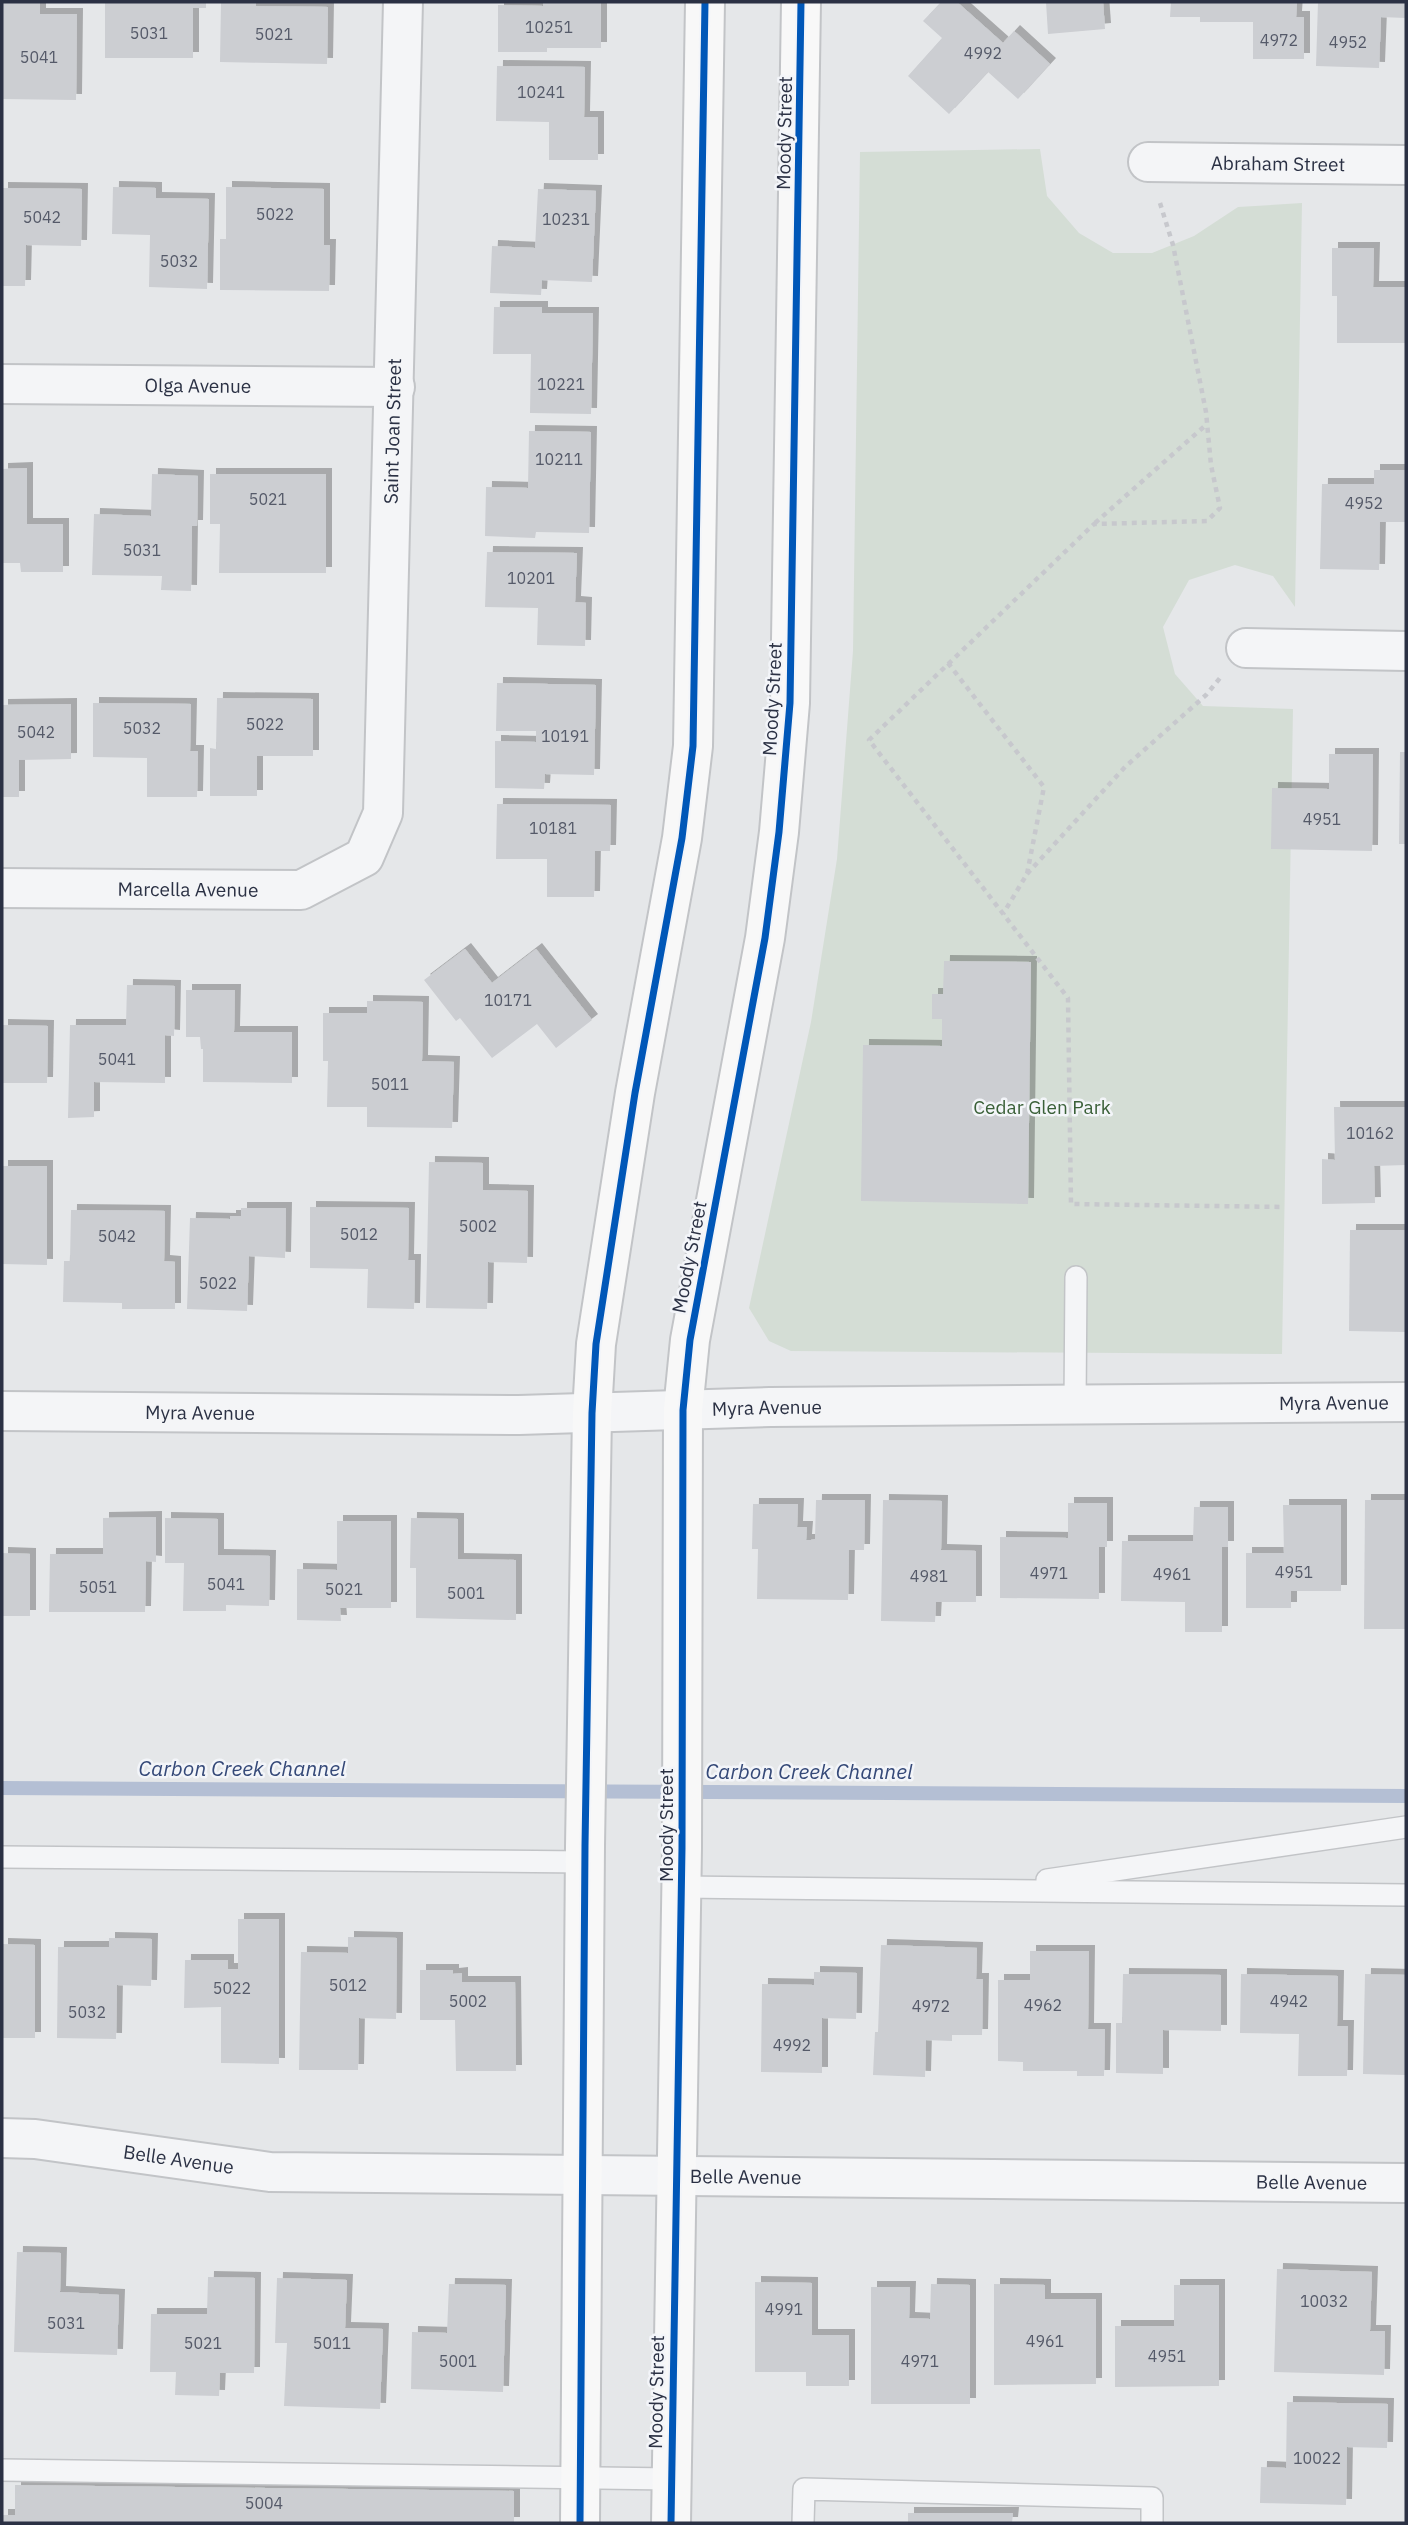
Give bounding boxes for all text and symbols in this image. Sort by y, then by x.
house number: 10251 [525,17,573,37]
house number: 5031 [130,23,168,43]
house number: 5021 [255,24,293,44]
house number: 4972 [1260,30,1298,50]
house number: 4952 [1329,32,1367,52]
house number: 4992 [964,43,1002,63]
house number: 5041 [20,47,58,67]
street label: Moody Street [771,76,797,190]
house number: 10241 [517,82,565,102]
street label: Abraham Street [1211,151,1345,176]
house number: 5022 [256,204,294,224]
house number: 5042 [23,207,61,227]
house number: 10231 [542,209,590,229]
house number: 5032 [160,251,198,271]
street label: Saint Joan Street [379,358,406,504]
street label: Olga Avenue [145,373,251,398]
house number: 10221 [537,374,585,394]
house number: 10211 [535,449,583,469]
house number: 5021 [249,489,287,509]
house number: 4952 [1345,493,1383,513]
house number: 5031 [123,540,161,560]
house number: 10201 [507,568,555,588]
street label: Moody Street [757,642,787,756]
house number: 5022 [246,714,284,734]
house number: 5032 [123,718,161,738]
house number: 5042 [17,722,55,742]
house number: 10191 [541,726,589,746]
house number: 4951 [1303,809,1341,829]
house number: 10181 [529,818,577,838]
street label: Marcella Avenue [118,877,258,902]
house number: 10171 [484,990,532,1010]
house number: 5041 [98,1049,136,1069]
house number: 5011 [371,1074,409,1094]
park label: Cedar Glen Park [973,1095,1111,1119]
house number: 10162 [1346,1123,1394,1143]
street label: Moody Street [666,1199,712,1315]
house number: 5002 [459,1216,497,1236]
house number: 5012 [340,1224,378,1244]
house number: 5042 [98,1226,136,1246]
house number: 5022 [199,1273,237,1293]
street label: Myra Avenue [1279,1390,1389,1415]
street label: Myra Avenue [712,1395,822,1421]
street label: Myra Avenue [145,1400,255,1425]
house number: 4951 [1275,1562,1313,1582]
house number: 4971 [1030,1563,1068,1583]
house number: 4961 [1153,1564,1191,1584]
house number: 4981 [910,1566,948,1586]
house number: 5041 [207,1574,245,1594]
house number: 5051 [79,1577,117,1597]
house number: 5021 [325,1579,363,1599]
house number: 5001 [447,1583,485,1603]
water label: Carbon Creek Channel [139,1754,346,1782]
water label: Carbon Creek Channel [706,1757,913,1785]
street label: Moody Street [654,1768,678,1882]
house number: 5012 [329,1975,367,1995]
house number: 5022 [213,1978,251,1998]
house number: 5002 [449,1991,487,2011]
house number: 4942 [1270,1991,1308,2011]
house number: 4962 [1024,1995,1062,2015]
house number: 4972 [912,1996,950,2016]
house number: 5032 [68,2002,106,2022]
house number: 4992 [773,2035,811,2055]
street label: Belle Avenue [122,2140,235,2179]
street label: Belle Avenue [690,2164,802,2189]
street label: Belle Avenue [1256,2170,1368,2195]
house number: 10032 [1300,2291,1348,2311]
house number: 4991 [765,2299,803,2319]
house number: 5031 [47,2313,85,2333]
house number: 4961 [1026,2331,1064,2351]
house number: 5021 [184,2333,222,2353]
house number: 5011 [313,2333,351,2353]
street label: Moody Street [643,2335,669,2449]
house number: 4951 [1148,2346,1186,2366]
house number: 5001 [439,2351,477,2371]
house number: 4971 [901,2351,939,2371]
house number: 10022 [1293,2448,1341,2468]
house number: 5004 [245,2493,283,2513]

